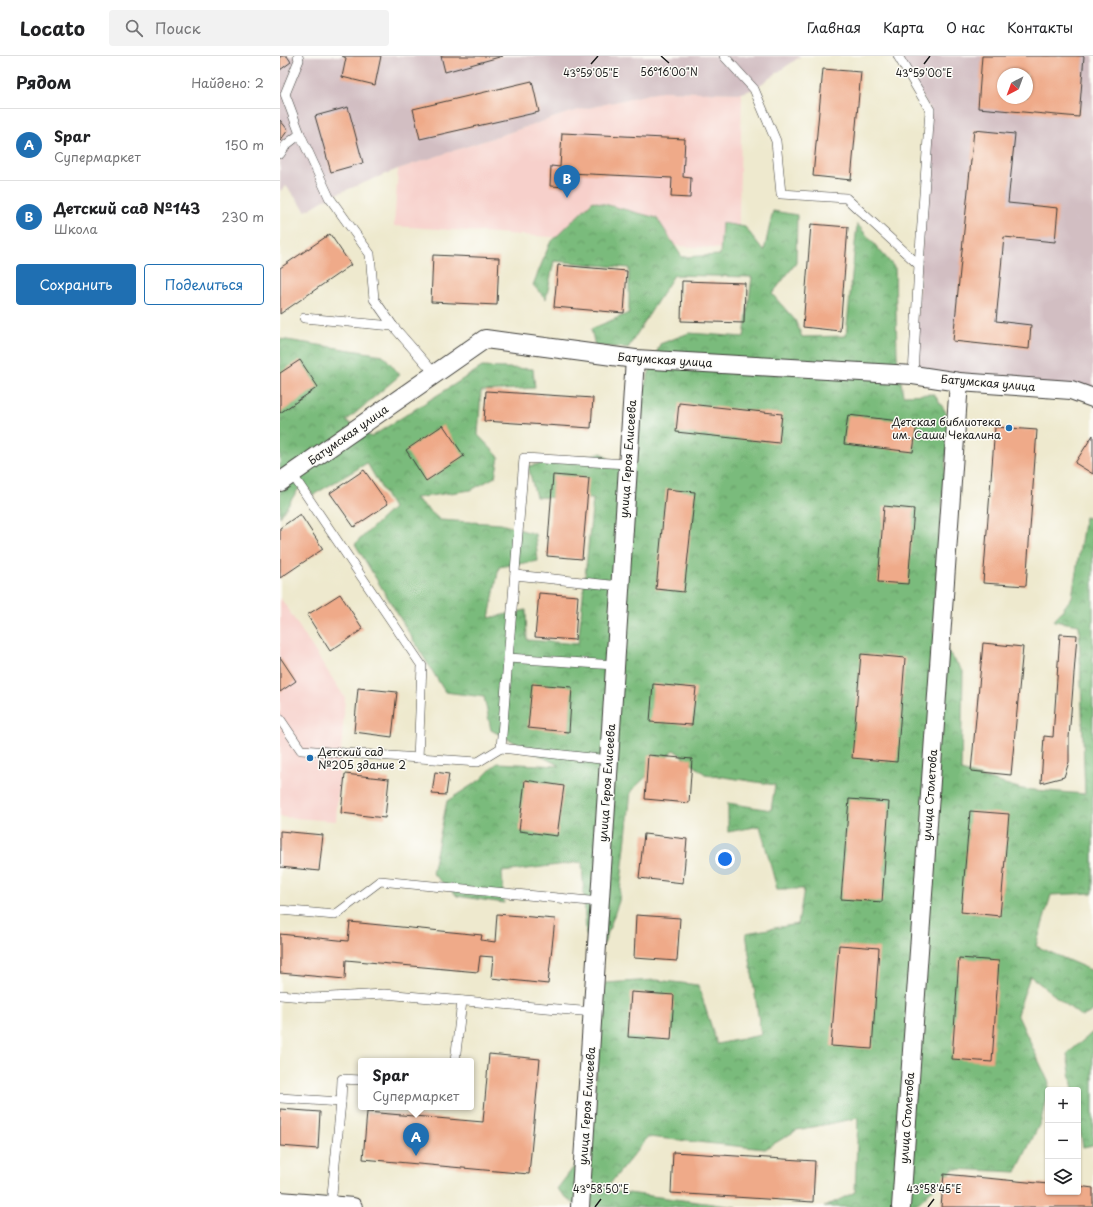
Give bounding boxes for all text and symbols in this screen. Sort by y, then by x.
search box [109,10,389,46]
text: Locato [20,14,85,42]
text: Поиск [155,16,201,39]
icon: search [123,17,145,39]
text: Главная [807,17,861,38]
text: Карта [883,17,924,38]
text: О нас [946,17,985,38]
text: Контакты [1007,17,1073,38]
text: 56°16'00"N [640,64,698,79]
text: 43°59'05"E [563,65,619,80]
text: 43°59'00"E [896,65,952,80]
north arrow [997,68,1033,104]
text: Рядом [16,69,71,95]
text: Найдено: 2 [191,73,264,92]
text: Spar [54,124,90,147]
text: A [24,135,34,154]
text: 150 m [225,135,264,154]
text: Супермаркет [54,147,141,166]
pin: B [554,165,580,198]
text: Детский сад №143 [54,196,200,219]
text: B [25,207,33,226]
text: 230 m [222,207,264,226]
text: Школа [54,219,98,238]
button: Сохранить [16,264,136,305]
button: Поделиться [144,264,264,305]
street label: Батумская улица [617,348,713,371]
street label: Батумская улица [940,370,1036,395]
street label: улица Героя Елисеева [615,399,640,519]
street label: Батумская улица [304,400,392,469]
place label: Детская библиотека им. Саши Чекалина [891,413,1001,443]
marker: Детская библиотека им. Саши Чекалина [1004,423,1014,433]
street label: улица Героя Елисеева [594,723,619,843]
place label: Детский сад №205 здание 2 [317,743,406,773]
street label: улица Столетова [918,749,941,841]
marker: Детский сад №205 здание 2 [305,753,315,763]
your location [715,849,735,869]
street label: улица Героя Елисеева [574,1046,599,1166]
popup [358,1058,474,1110]
text: Spar [373,1063,409,1086]
street label: улица Столетова [895,1072,918,1164]
text: Супермаркет [373,1086,459,1105]
map controls [1045,1087,1081,1195]
button: + [1045,1087,1081,1123]
pin: A [403,1123,429,1156]
button: − [1045,1123,1081,1159]
button: layers [1045,1159,1081,1195]
text: 43°58'50"E [573,1181,629,1196]
text: 43°58'45"E [906,1181,962,1196]

